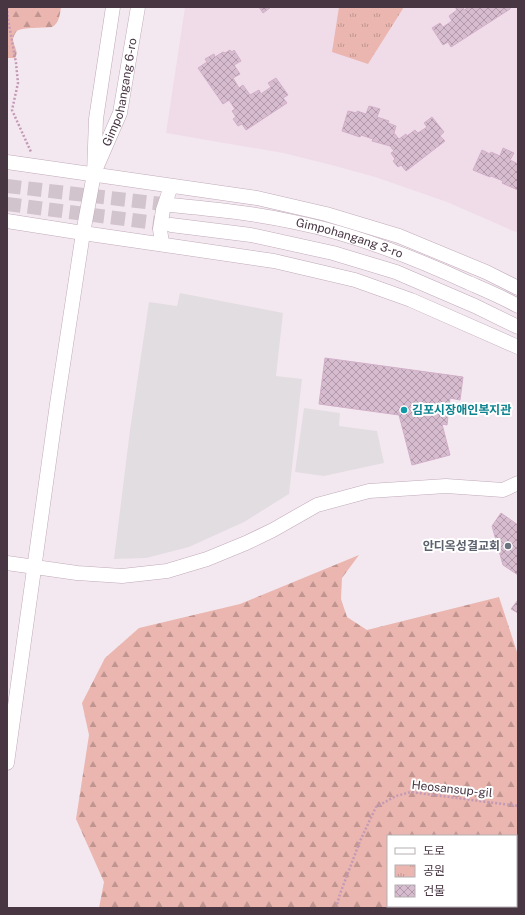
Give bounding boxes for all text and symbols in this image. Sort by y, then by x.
street label: Gimpohangang 6-ro [99,37,140,148]
street label: Gimpohangang 3-ro [295,216,405,261]
place label: 김포시장애인복지관 [412,403,511,417]
marker: 김포시장애인복지관 [399,405,409,415]
place label: 안디옥성결교회 [423,539,500,553]
marker: 안디옥성결교회 [503,541,513,551]
street label: Heosansup-gil [411,778,494,800]
legend [387,835,517,907]
text: 도로 [423,844,445,858]
text: 공원 [423,864,445,878]
text: 건물 [423,884,445,898]

